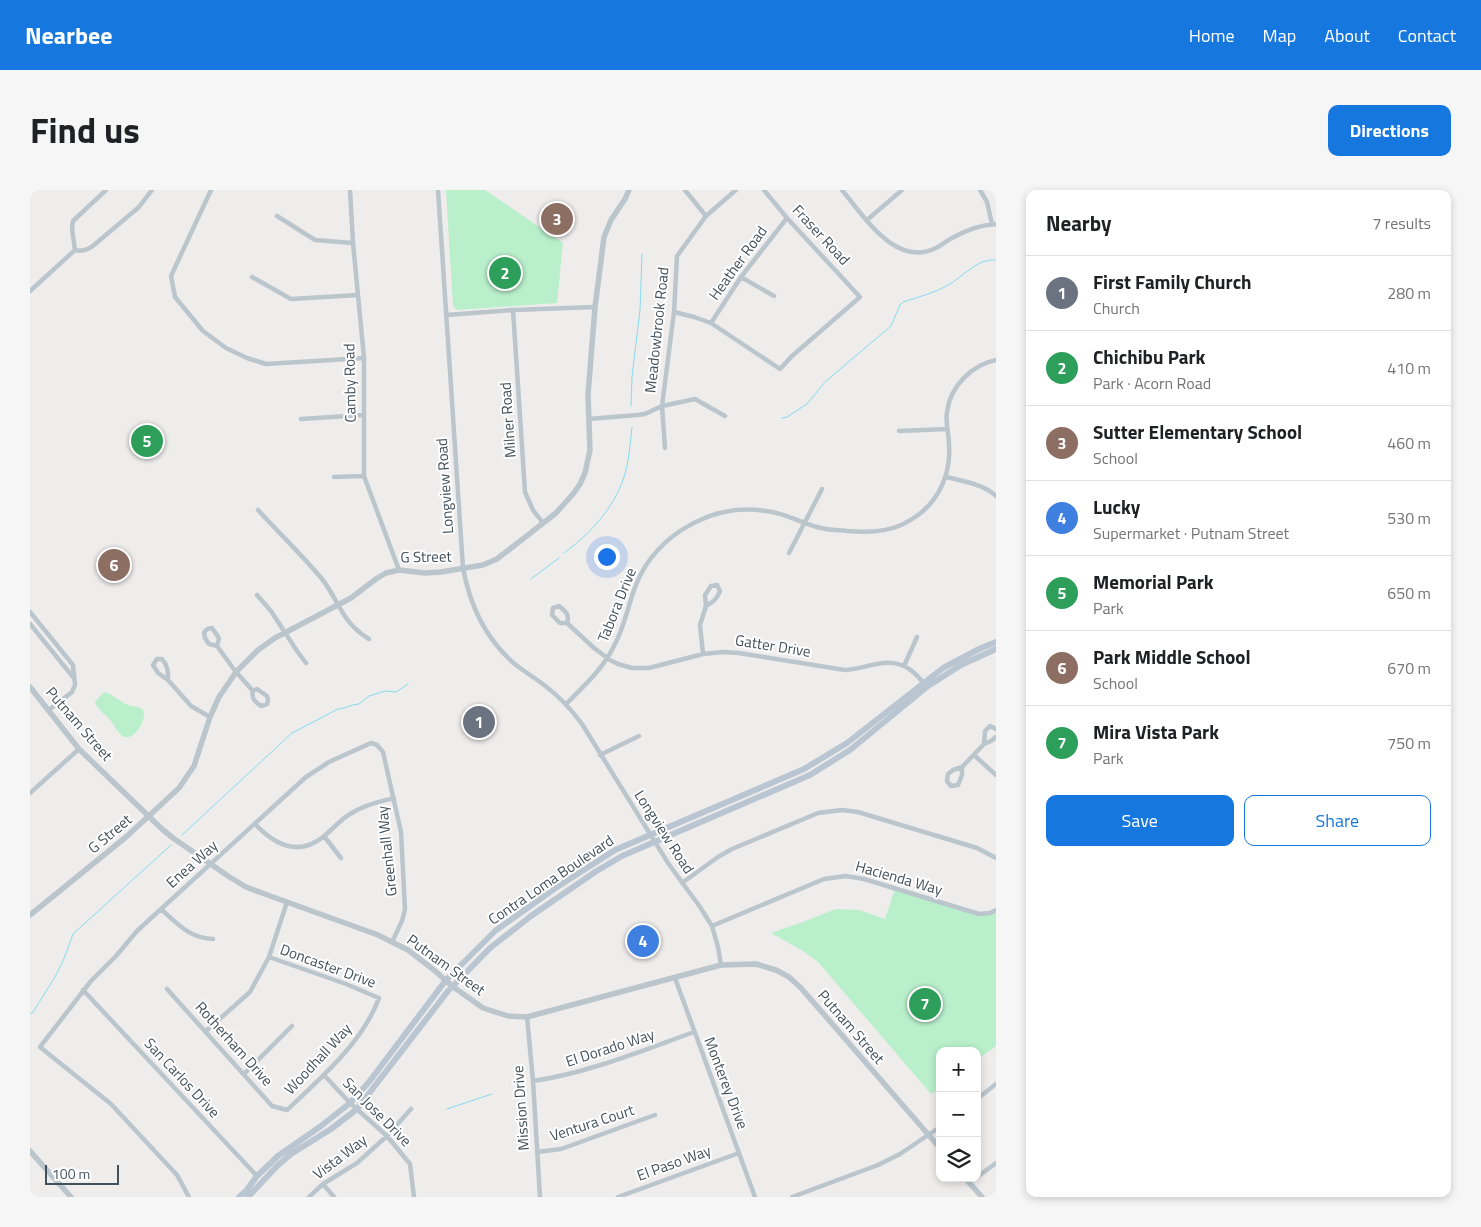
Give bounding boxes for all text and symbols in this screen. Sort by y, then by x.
text: Nearbee [25,17,112,53]
text: Home [1189,22,1235,49]
text: Map [1263,22,1296,49]
text: About [1324,22,1370,49]
text: Contact [1398,22,1456,49]
text: Find us [30,103,140,157]
button: Directions [1328,105,1451,156]
street label: Fraser Road [787,199,856,270]
pin: 3 [541,200,573,238]
text: Nearby [1046,207,1111,239]
text: 7 results [1372,211,1431,235]
street label: Heather Road [703,221,772,305]
pin: 2 [489,254,521,292]
street label: Meadowbrook Road [638,266,675,394]
text: First Family Church [1093,267,1252,296]
text: 1 [1058,281,1066,305]
text: 280 m [1387,281,1431,305]
text: Church [1093,296,1140,320]
text: Chichibu Park [1093,342,1205,371]
street label: Camby Road [337,343,362,423]
text: 2 [1058,356,1066,380]
text: 410 m [1387,356,1431,380]
text: Park · Acorn Road [1093,371,1211,395]
street label: Milner Road [493,381,522,459]
text: Sutter Elementary School [1093,417,1302,446]
pin: 5 [131,422,163,460]
text: 3 [1058,431,1066,455]
text: 460 m [1387,431,1431,455]
street label: Longview Road [430,437,459,535]
text: School [1093,446,1138,470]
text: Lucky [1093,492,1140,521]
text: 4 [1058,506,1066,530]
text: 530 m [1387,506,1431,530]
text: Supermarket · Putnam Street [1093,521,1289,545]
your location [594,544,620,570]
street label: G Street [400,545,453,568]
pin: 6 [98,546,130,584]
street label: Tabora Drive [591,564,642,646]
text: Memorial Park [1093,567,1214,596]
text: 5 [1058,581,1066,605]
text: 650 m [1387,581,1431,605]
text: Park [1093,596,1124,620]
street label: Gatter Drive [734,628,812,663]
text: Park Middle School [1093,642,1251,671]
text: 6 [1058,656,1066,680]
text: 670 m [1387,656,1431,680]
text: School [1093,671,1138,695]
street label: Putnam Street [40,681,119,767]
pin: 1 [463,703,495,741]
text: Mira Vista Park [1093,717,1219,746]
text: 7 [1058,731,1066,755]
text: 750 m [1387,731,1431,755]
text: Park [1093,746,1124,770]
street label: Longview Road [629,785,700,878]
button: Save [1046,795,1234,846]
button: Share [1244,795,1431,846]
street label: Greenhall Way [370,805,403,898]
street label: G Street [83,808,137,859]
street label: Contra Loma Boulevard [483,829,618,930]
street label: Enea Way [161,834,223,893]
street label: Hacienda Way [853,854,945,901]
pin: 4 [627,922,659,960]
street label: Putnam Street [402,928,491,1001]
street label: Doncaster Drive [277,937,379,994]
street label: Putnam Street [812,984,891,1070]
pin: 7 [909,985,941,1023]
street label: Rotherham Drive [190,996,279,1091]
street label: Woodhall Way [278,1018,357,1100]
street label: El Dorado Way [562,1022,657,1073]
street label: San Carlos Drive [139,1032,226,1123]
street label: Monterey Drive [698,1033,755,1132]
map controls [936,1047,981,1182]
button: + [936,1047,981,1092]
street label: Mission Drive [506,1065,535,1151]
street label: San Jose Drive [337,1072,417,1152]
button: − [936,1092,981,1137]
street label: Ventura Court [547,1098,638,1147]
street label: Vista Way [308,1129,372,1185]
button: layers [936,1137,981,1182]
street label: El Paso Way [634,1138,714,1187]
scale bar [45,1162,119,1185]
text: 100 m [52,1163,90,1184]

